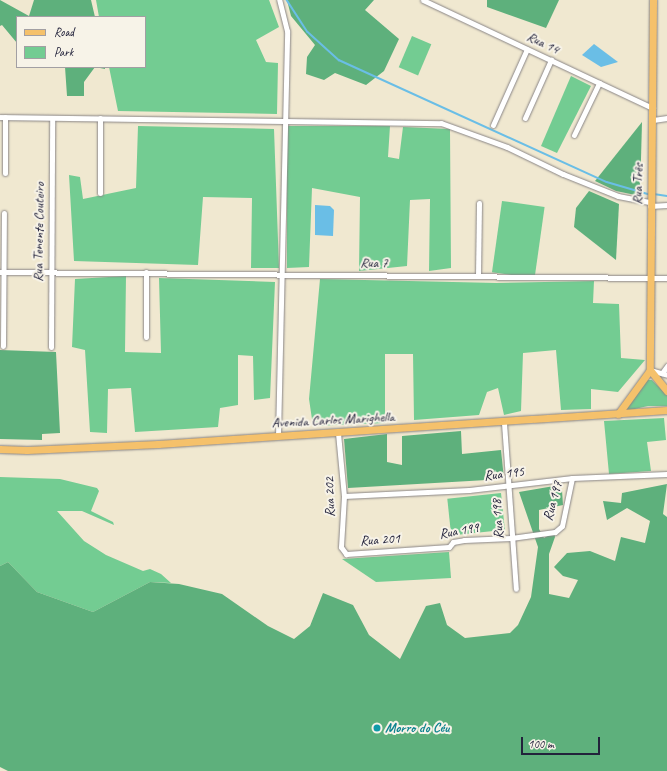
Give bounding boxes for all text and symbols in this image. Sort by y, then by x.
legend [16,16,146,68]
text: Road [54,24,74,40]
street label: Rua 14 [524,28,562,58]
text: Park [54,44,73,60]
street label: Rua Três [629,163,647,205]
street label: Rua Tenente Couteiro [30,182,48,282]
street label: Rua 7 [360,254,388,272]
street label: Avenida Carlos Marighella [271,408,395,432]
street label: Rua 195 [483,463,525,485]
street label: Rua 202 [321,477,339,517]
street label: Rua 197 [540,479,566,523]
street label: Rua 198 [488,498,508,540]
street label: Rua 199 [438,519,480,543]
street label: Rua 201 [359,530,401,550]
place label: Morro do Céu [385,720,449,736]
marker: Morro do Céu [372,723,382,733]
scale bar [523,729,602,755]
text: 100 m [528,736,554,752]

